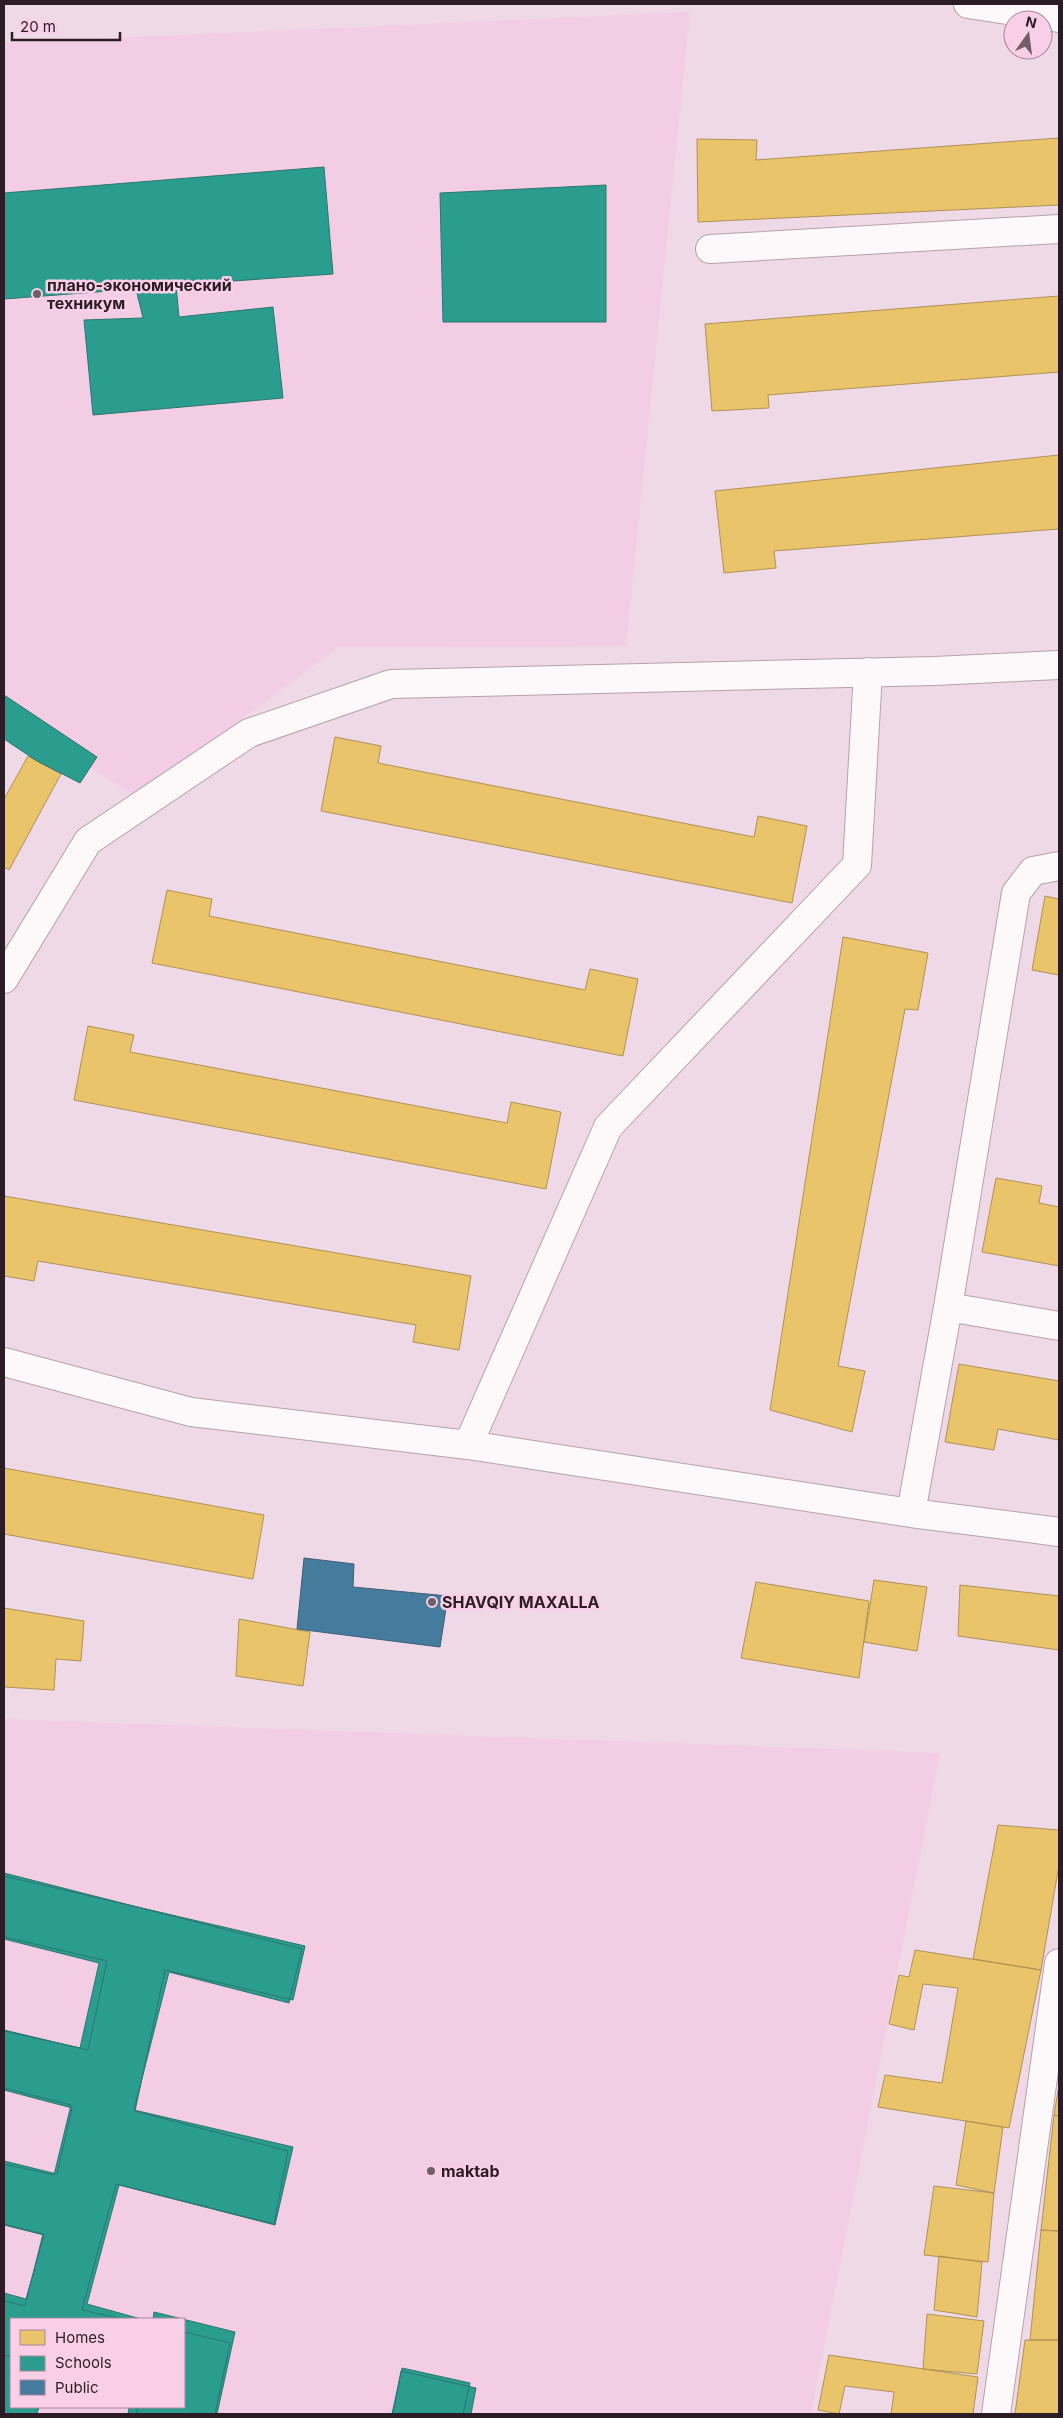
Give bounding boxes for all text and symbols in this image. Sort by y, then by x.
scale bar [12,10,120,42]
north arrow [1003,10,1053,60]
text: N [1024,12,1038,31]
text: 20 m [20,17,56,36]
place label: плано-экономический техникум [47,275,232,313]
marker: плано-экономический техникум [31,288,43,300]
place label: SHAVQIY MAXALLA [442,1592,600,1612]
marker: SHAVQIY MAXALLA [426,1596,438,1608]
place label: maktab [441,2161,499,2181]
marker: maktab [425,2165,437,2177]
legend [10,2318,185,2408]
text: Homes [55,2328,105,2347]
text: Schools [55,2353,112,2372]
text: Public [55,2378,98,2397]

